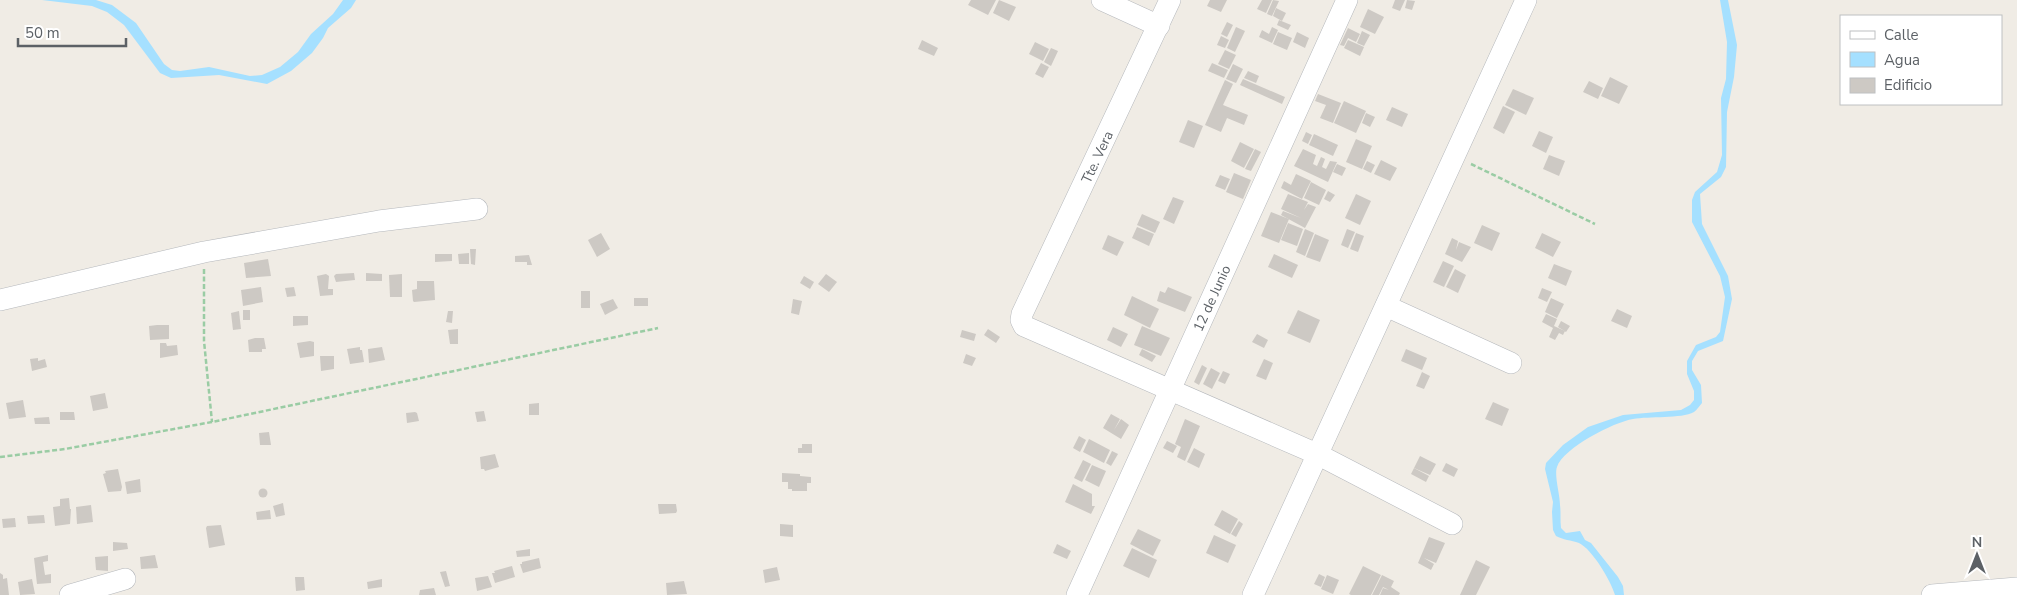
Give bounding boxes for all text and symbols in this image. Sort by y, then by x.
scale bar [18,15,125,47]
legend [1840,15,2002,105]
text: 50 m [25,23,60,43]
text: Calle [1884,25,1919,45]
text: Agua [1884,50,1920,70]
text: Edificio [1884,75,1932,95]
street label: Tte. Vera [1077,128,1118,186]
street label: 12 de Junio [1189,262,1236,335]
north arrow [1952,530,2002,580]
text: N [1972,533,1982,552]

